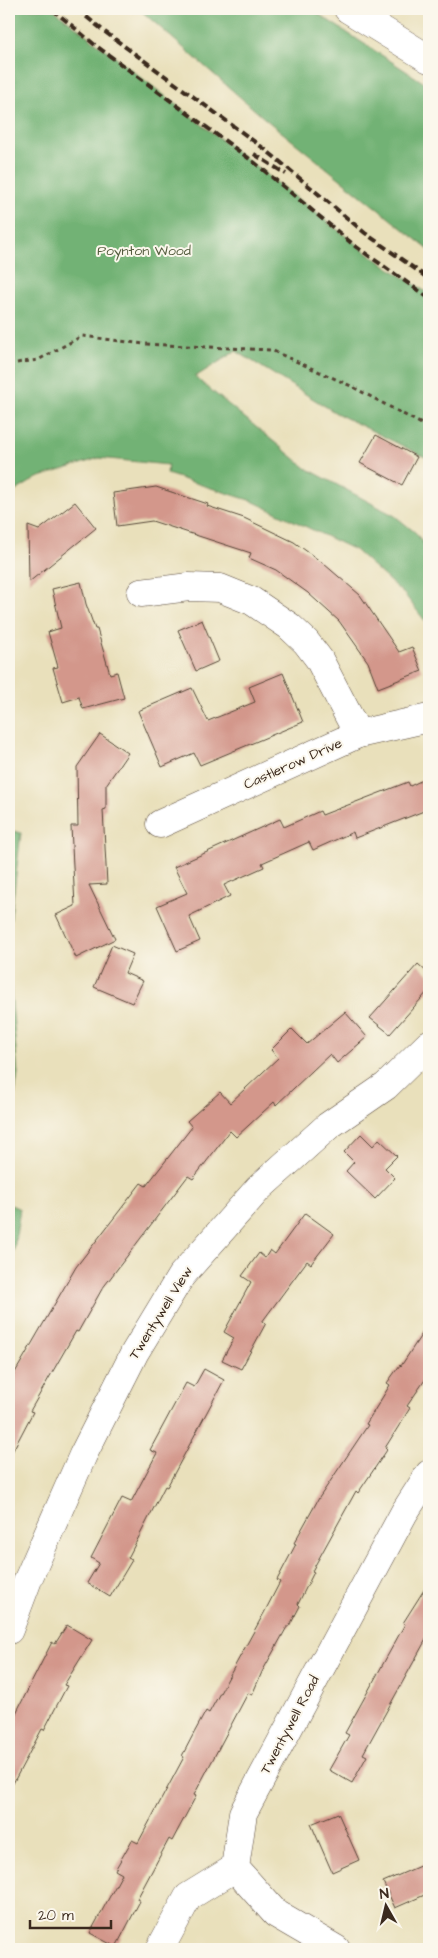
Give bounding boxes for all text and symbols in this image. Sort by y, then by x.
park label: Poynton Wood [97,241,191,261]
street label: Castlerow Drive [241,733,346,795]
street label: Twentywell View [124,1262,198,1364]
street label: Twentywell Road [256,1672,324,1778]
north arrow [360,1880,410,1930]
text: N [379,1884,390,1905]
scale bar [30,1898,111,1930]
text: 20 m [38,1905,74,1926]

